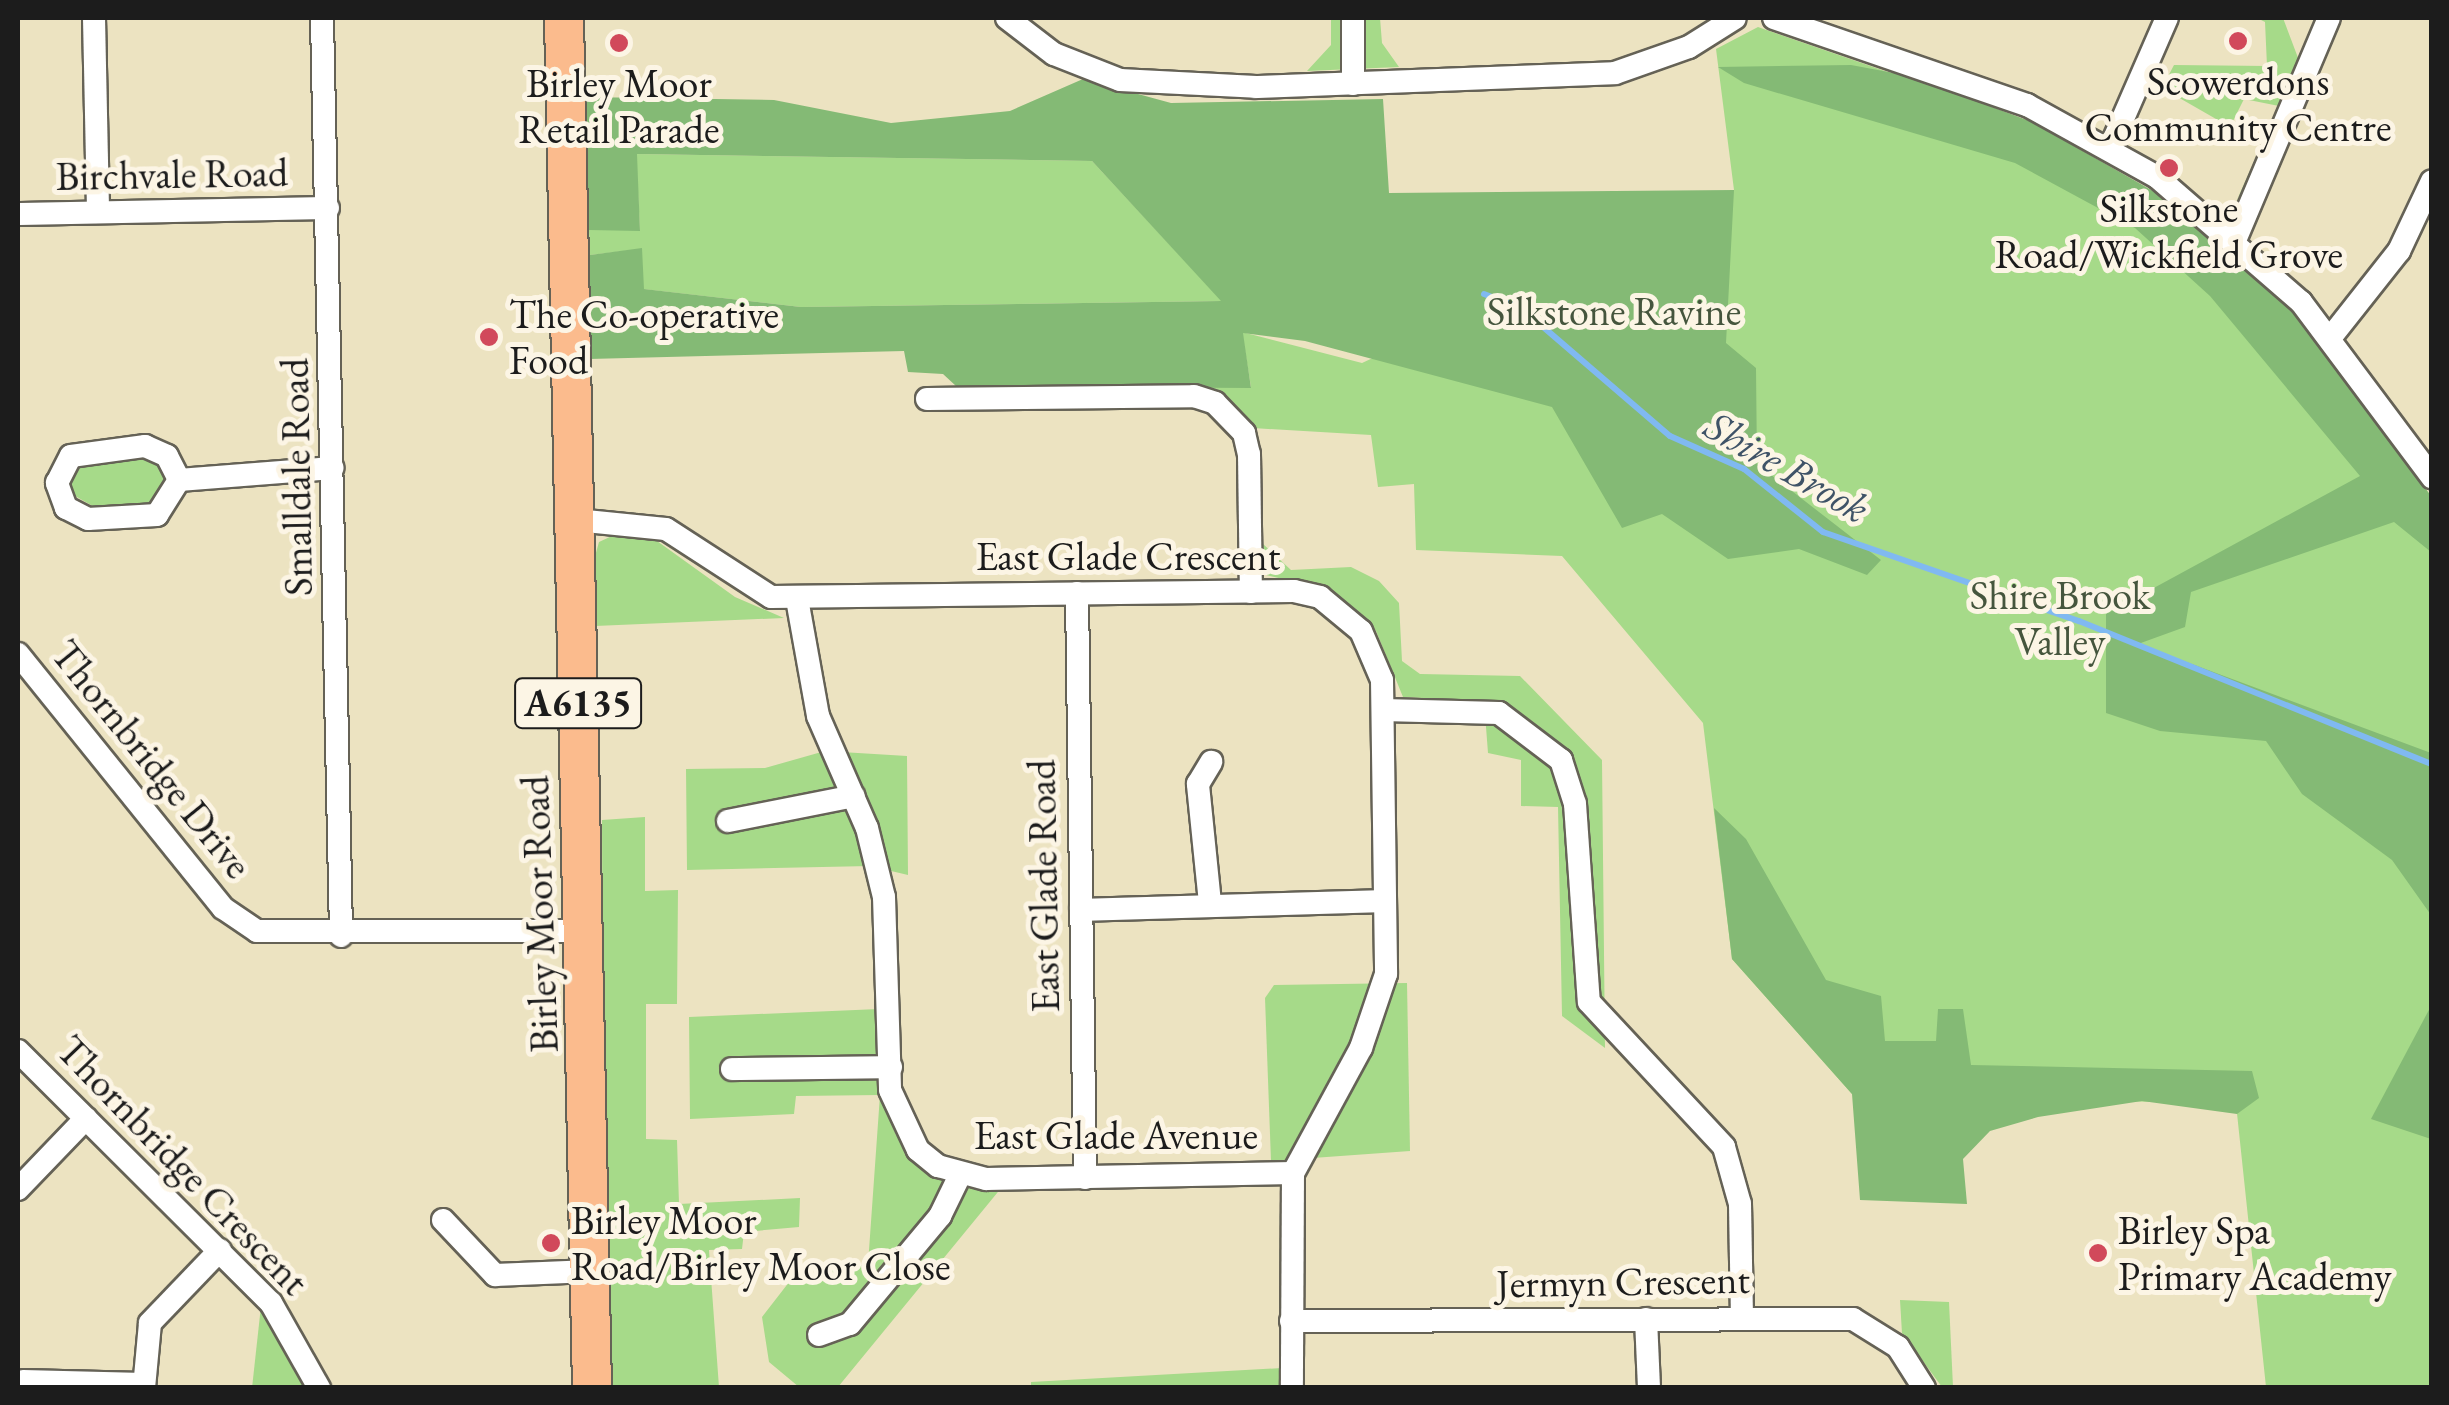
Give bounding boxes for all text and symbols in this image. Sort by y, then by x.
marker: Scowerdons Community Centre [2227,30,2249,52]
marker: Birley Moor Retail Parade [608,32,630,54]
place label: Scowerdons Community Centre [2084,57,2392,151]
place label: Birley Moor Retail Parade [518,59,720,153]
street label: Birchvale Road [55,148,289,200]
marker: Silkstone Road/Wickfield Grove [2158,157,2180,179]
place label: Silkstone Road/Wickfield Grove [1995,184,2343,278]
park label: Silkstone Ravine [1487,287,1741,335]
place label: The Co-operative Food [509,290,779,384]
marker: The Co-operative Food [478,326,500,348]
street label: Smalldale Road [270,358,322,596]
water label: Shire Brook [1696,400,1878,534]
street label: East Glade Crescent [976,532,1280,580]
park label: Shire Brook Valley [1970,571,2150,665]
street label: Thornbridge Drive [41,630,263,888]
road number: A6135 [513,670,643,736]
street label: East Glade Road [1017,759,1069,1013]
street label: Birley Moor Road [510,775,568,1053]
street label: Thornbridge Crescent [47,1025,319,1305]
street label: East Glade Avenue [974,1111,1258,1159]
place label: Birley Moor Road/Birley Moor Close [571,1196,951,1290]
place label: Birley Spa Primary Academy [2118,1206,2391,1300]
marker: Birley Moor Road/Birley Moor Close [540,1232,562,1254]
marker: Birley Spa Primary Academy [2087,1242,2109,1264]
street label: Jermyn Crescent [1496,1255,1750,1307]

